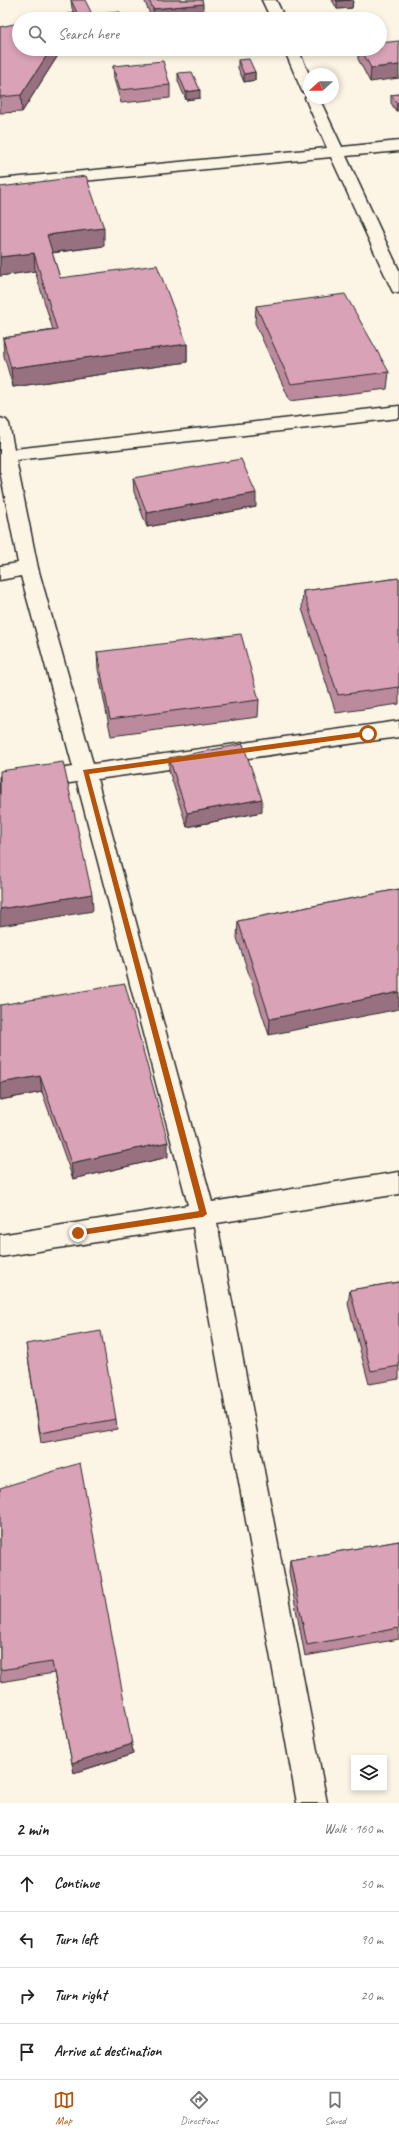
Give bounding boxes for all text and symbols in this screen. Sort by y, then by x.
search box [12,12,387,56]
icon: search [26,23,48,45]
text: Search here [58,25,119,44]
north arrow [303,68,339,104]
route start [359,725,377,743]
route end [69,1224,87,1242]
map controls [351,1755,387,1791]
button: layers [351,1755,387,1791]
text: 2 min [16,1819,49,1840]
text: Walk · 160 m [324,1821,383,1837]
icon: ahead [16,1873,38,1895]
text: Continue [54,1874,99,1893]
text: 50 m [361,1876,383,1892]
icon: left [16,1929,38,1951]
text: Turn left [54,1930,97,1949]
text: 90 m [361,1932,383,1948]
icon: right [16,1985,38,2007]
text: Turn right [54,1986,107,2005]
text: 20 m [361,1988,383,2004]
icon: arrive [16,2041,38,2063]
text: Arrive at destination [54,2042,161,2061]
tab: Map [53,2089,75,2127]
tab: Directions [180,2089,219,2127]
tab: Saved [324,2089,346,2127]

